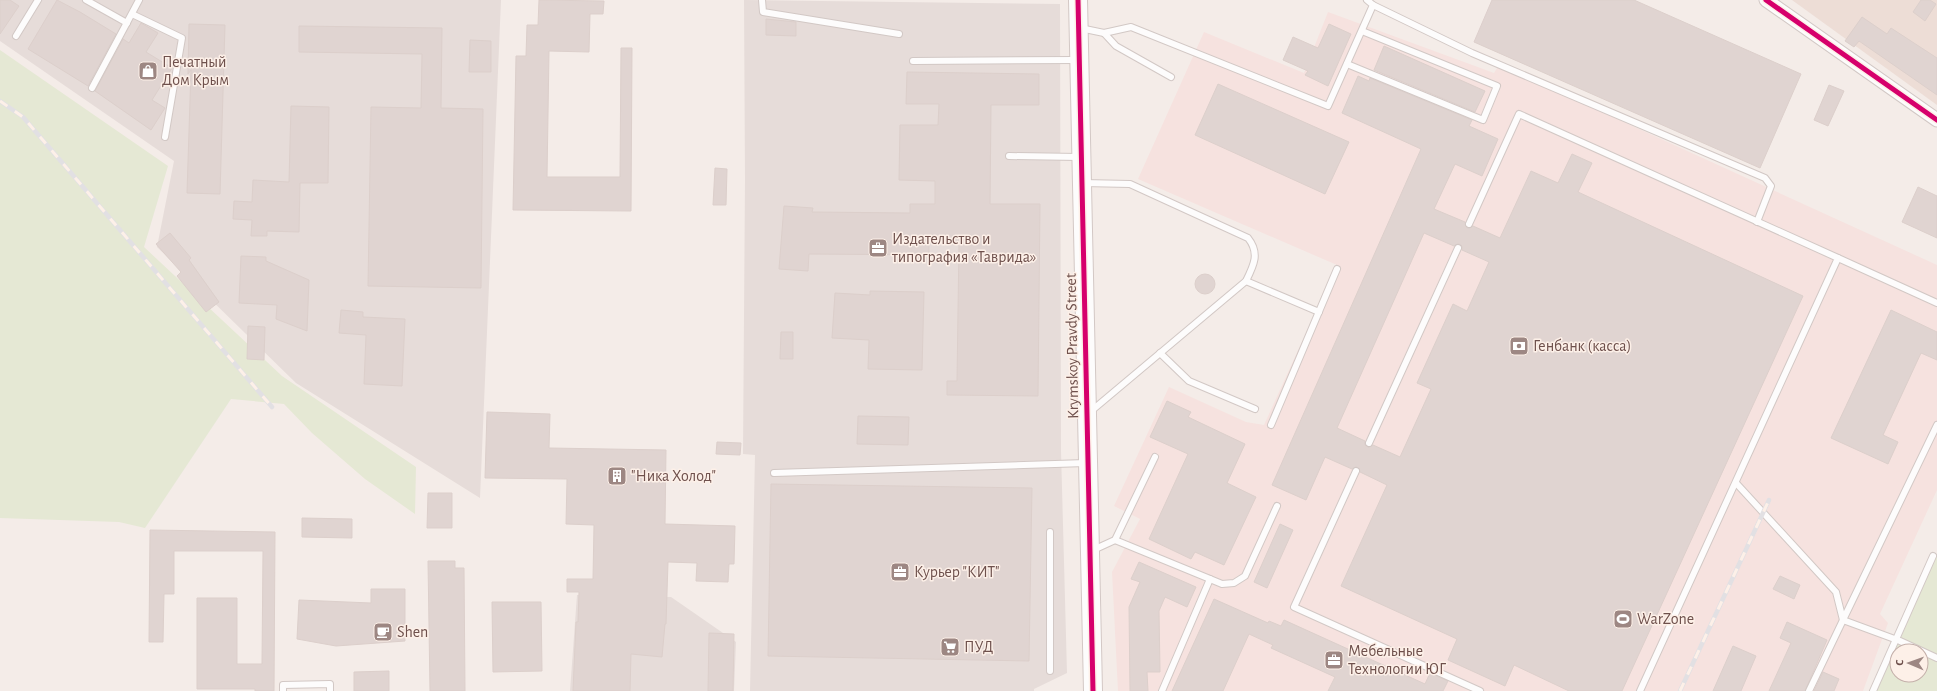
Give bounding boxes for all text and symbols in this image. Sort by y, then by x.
place label: Печатный Дом Крым [162,54,229,88]
shop icon: Печатный Дом Крым [137,60,159,82]
place label: Издательство и типография «Таврида» [891,231,1036,265]
office icon: Издательство и типография «Таврида» [867,237,889,259]
street label: Krymskoy Pravdy Street [1063,273,1082,419]
bank icon: Генбанк (касса) [1508,335,1530,357]
place label: Генбанк (касса) [1533,338,1632,354]
building icon: "Ника Холод" [606,465,628,487]
place label: "Ника Холод" [631,468,716,484]
office icon: Курьер "КИТ" [889,561,911,583]
place label: Курьер "КИТ" [914,564,1000,581]
sports icon: WarZone [1612,608,1634,630]
place label: WarZone [1637,611,1694,627]
cafe icon: Shen [372,621,394,643]
place label: Shen [397,624,428,640]
supermarket icon: ПУД [939,636,961,658]
place label: ПУД [964,639,993,655]
place label: Мебельные Технологии ЮГ [1348,643,1447,677]
north arrow [1889,643,1929,683]
office icon: Мебельные Технологии ЮГ [1323,649,1345,671]
text: С [1894,659,1905,666]

